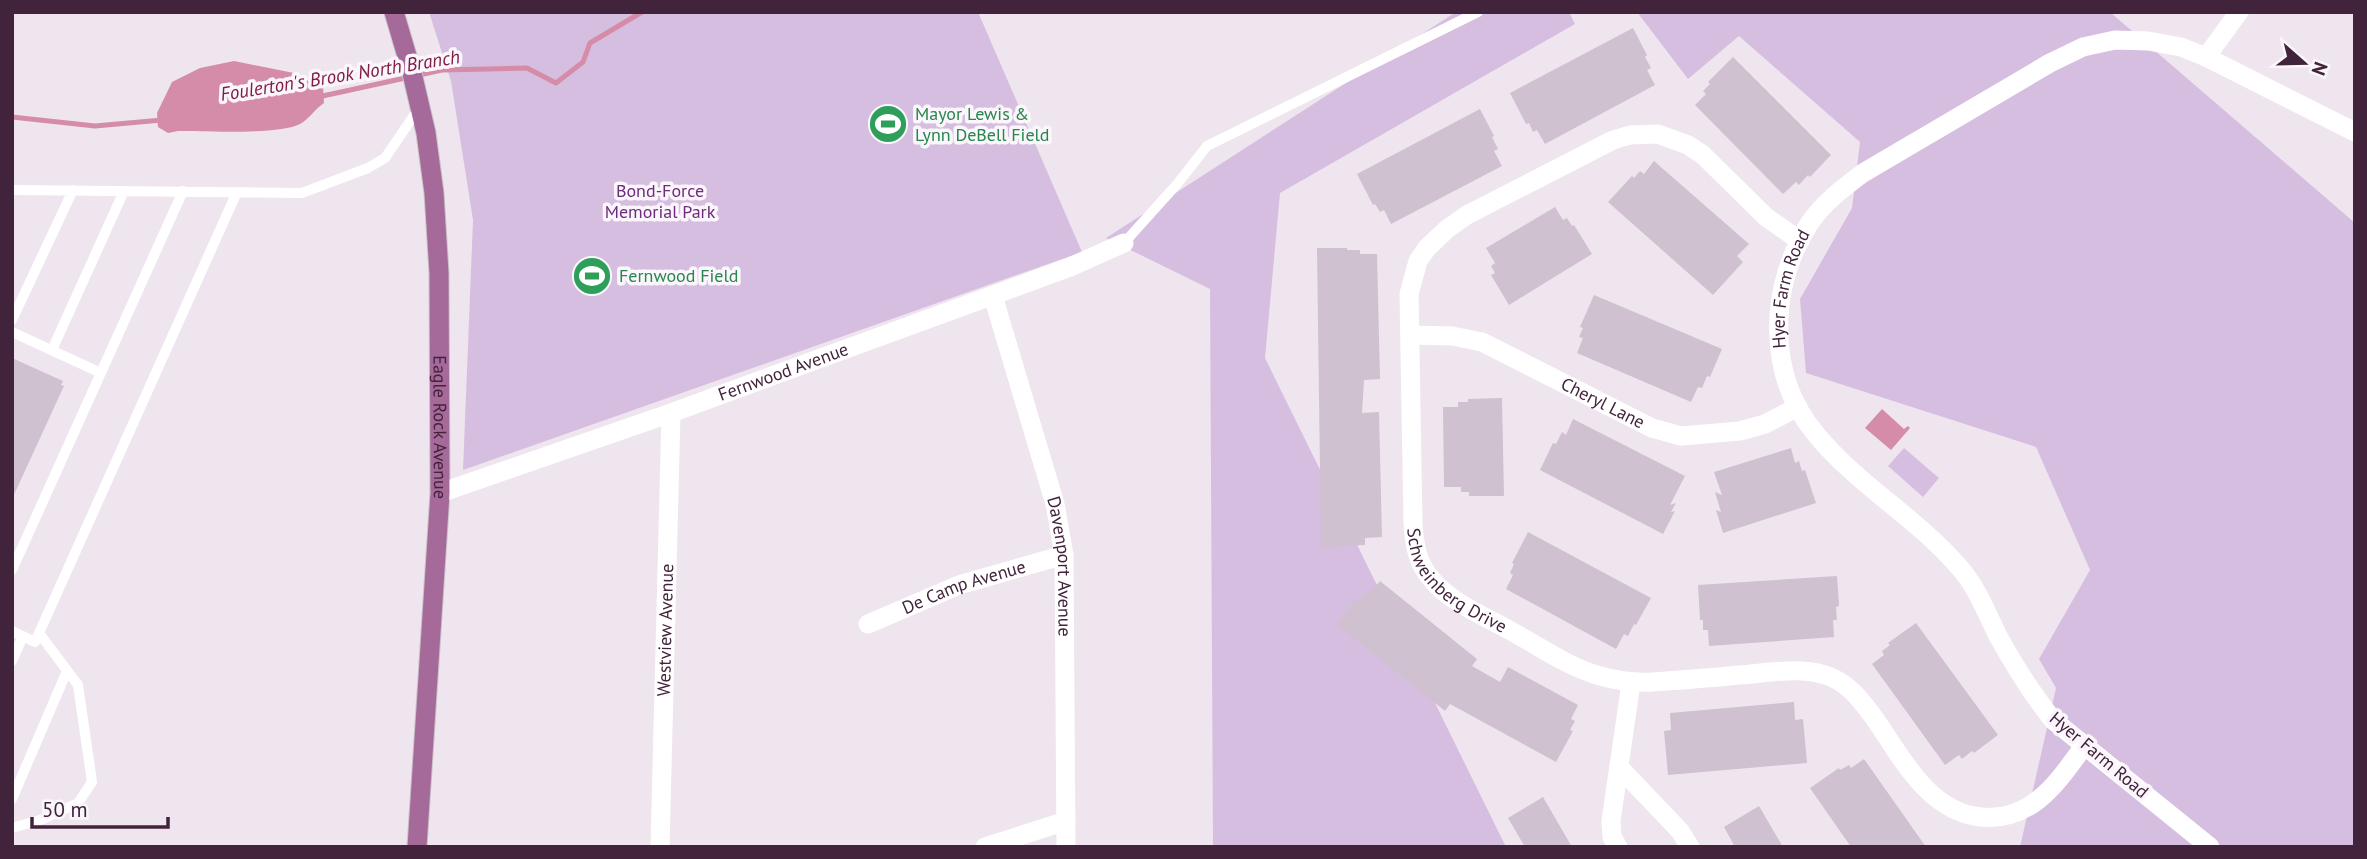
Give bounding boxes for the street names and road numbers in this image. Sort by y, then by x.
street label: Hyer Farm Road [1767,225,1814,349]
street label: Fernwood Avenue [715,337,851,406]
street label: Eagle Rock Avenue [428,355,452,500]
street label: Cheryl Lane [1557,372,1649,433]
street label: Davenport Avenue [1042,493,1077,637]
street label: Schweinberg Drive [1402,527,1511,638]
street label: De Camp Avenue [898,555,1028,619]
street label: Westview Avenue [652,563,678,697]
street label: Hyer Farm Road [2045,707,2154,803]

